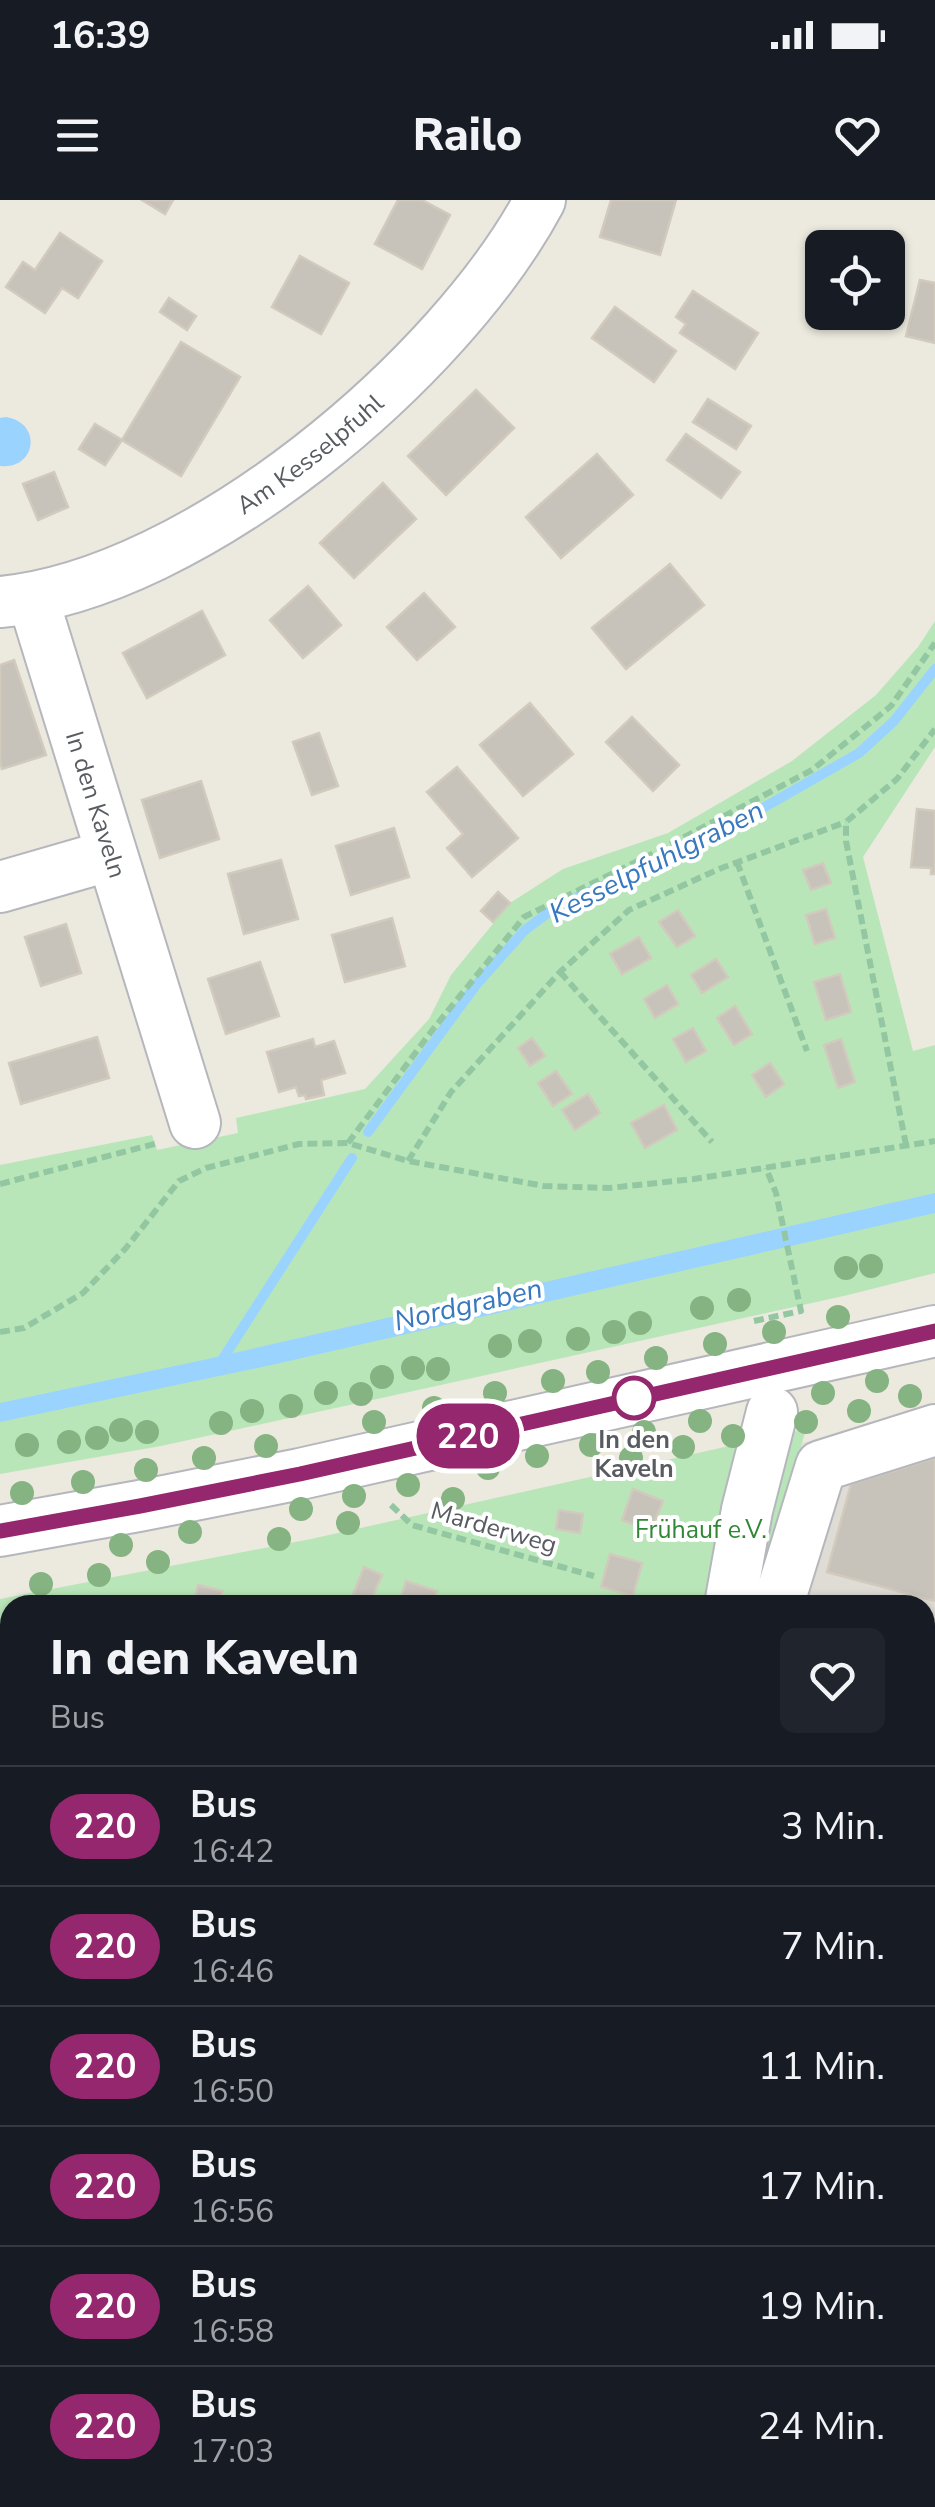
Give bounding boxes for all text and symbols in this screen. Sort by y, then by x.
text: 16:39 [50,10,151,61]
text: Railo [413,105,522,166]
icon: menu [50,108,105,163]
icon: heart [830,108,885,163]
map controls [805,230,905,330]
button: locate [805,230,905,330]
street label: Am Kesselpfuhl [230,386,392,523]
street label: In den Kaveln [57,727,134,882]
water label: Kesselpfuhlgraben [543,791,770,932]
water label: Nordgraben [391,1270,546,1340]
marker: In den Kaveln [613,1377,655,1419]
line badge: 220 [410,1404,526,1468]
text: 220 [436,1413,500,1460]
place label: In den Kaveln [594,1423,674,1486]
street label: Marderweg [427,1494,561,1562]
park label: Frühauf e.V. [635,1513,767,1547]
text: In den Kaveln [50,1625,359,1691]
button: heart [780,1628,885,1733]
text: Bus [50,1696,105,1739]
text: Bus [190,1779,257,1830]
text: 3 Min. [781,1801,885,1852]
text: 220 [73,1803,137,1850]
text: 16:42 [190,1830,274,1873]
text: Bus [190,1899,257,1950]
text: 7 Min. [781,1921,885,1972]
text: 220 [73,1923,137,1970]
text: 16:46 [190,1950,274,1993]
text: Bus [190,2019,257,2070]
text: 11 Min. [758,2041,885,2092]
text: 220 [73,2043,137,2090]
text: 16:50 [190,2070,274,2113]
text: Bus [190,2139,257,2190]
text: 17 Min. [758,2161,885,2212]
text: 220 [73,2163,137,2210]
text: 16:56 [190,2190,274,2233]
text: Bus [190,2259,257,2310]
text: 19 Min. [758,2281,885,2332]
text: 220 [73,2283,137,2330]
text: 16:58 [190,2310,274,2353]
text: Bus [190,2379,257,2430]
text: 24 Min. [758,2401,885,2452]
text: 220 [73,2403,137,2450]
text: 17:03 [190,2430,274,2473]

